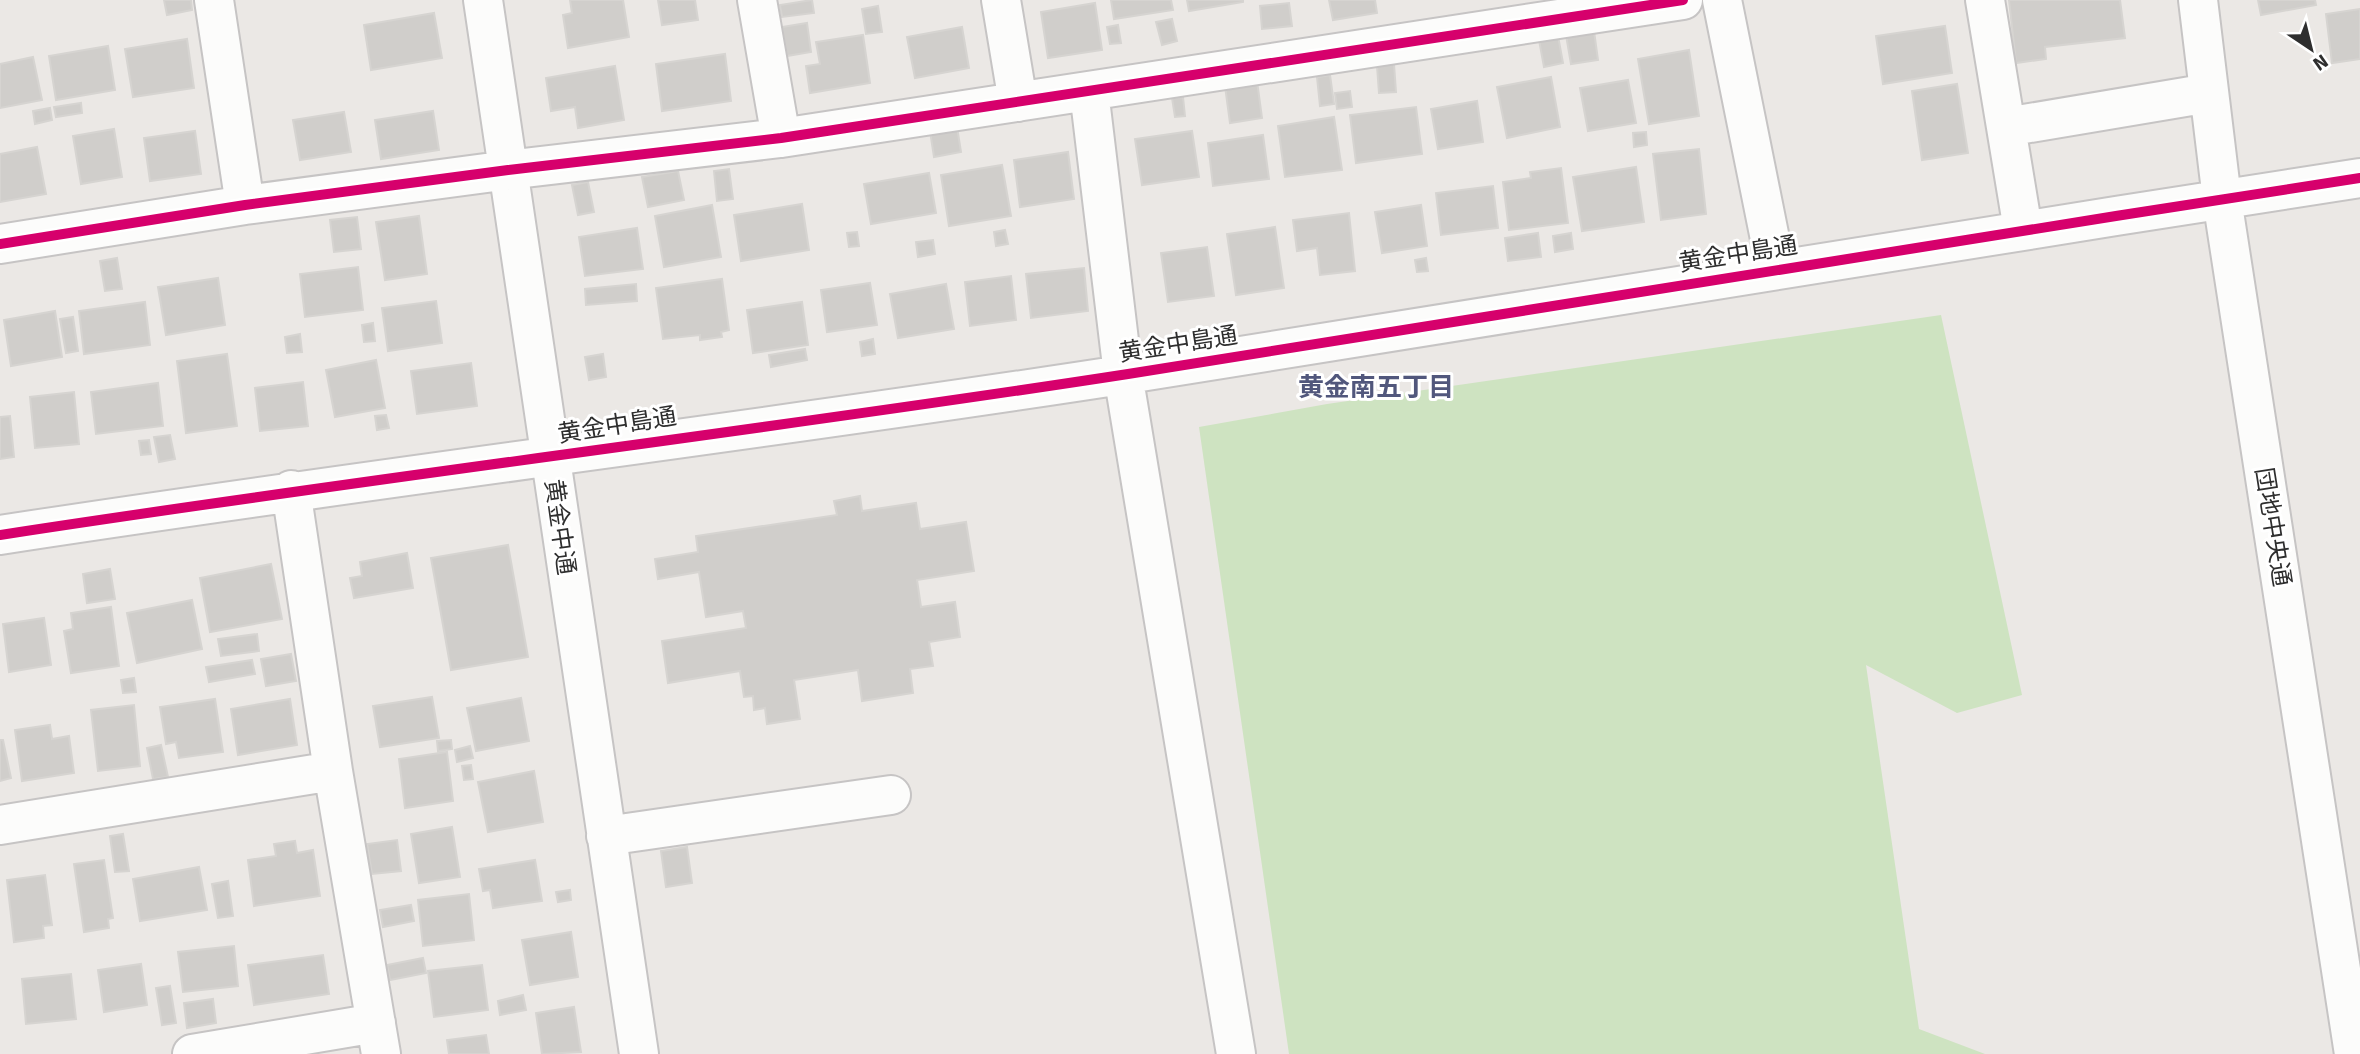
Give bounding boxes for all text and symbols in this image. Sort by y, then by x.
north arrow [2276,14,2346,84]
text: N [2308,48,2332,76]
street label: 黄金中島通 [1676,230,1800,278]
street label: 黄金中島通 [1116,320,1240,368]
district label: 黄金南五丁目 [1298,372,1454,404]
street label: 黄金中島通 [555,401,679,449]
street label: 団地中央通 [2249,465,2297,589]
street label: 黄金中通 [538,477,582,577]

